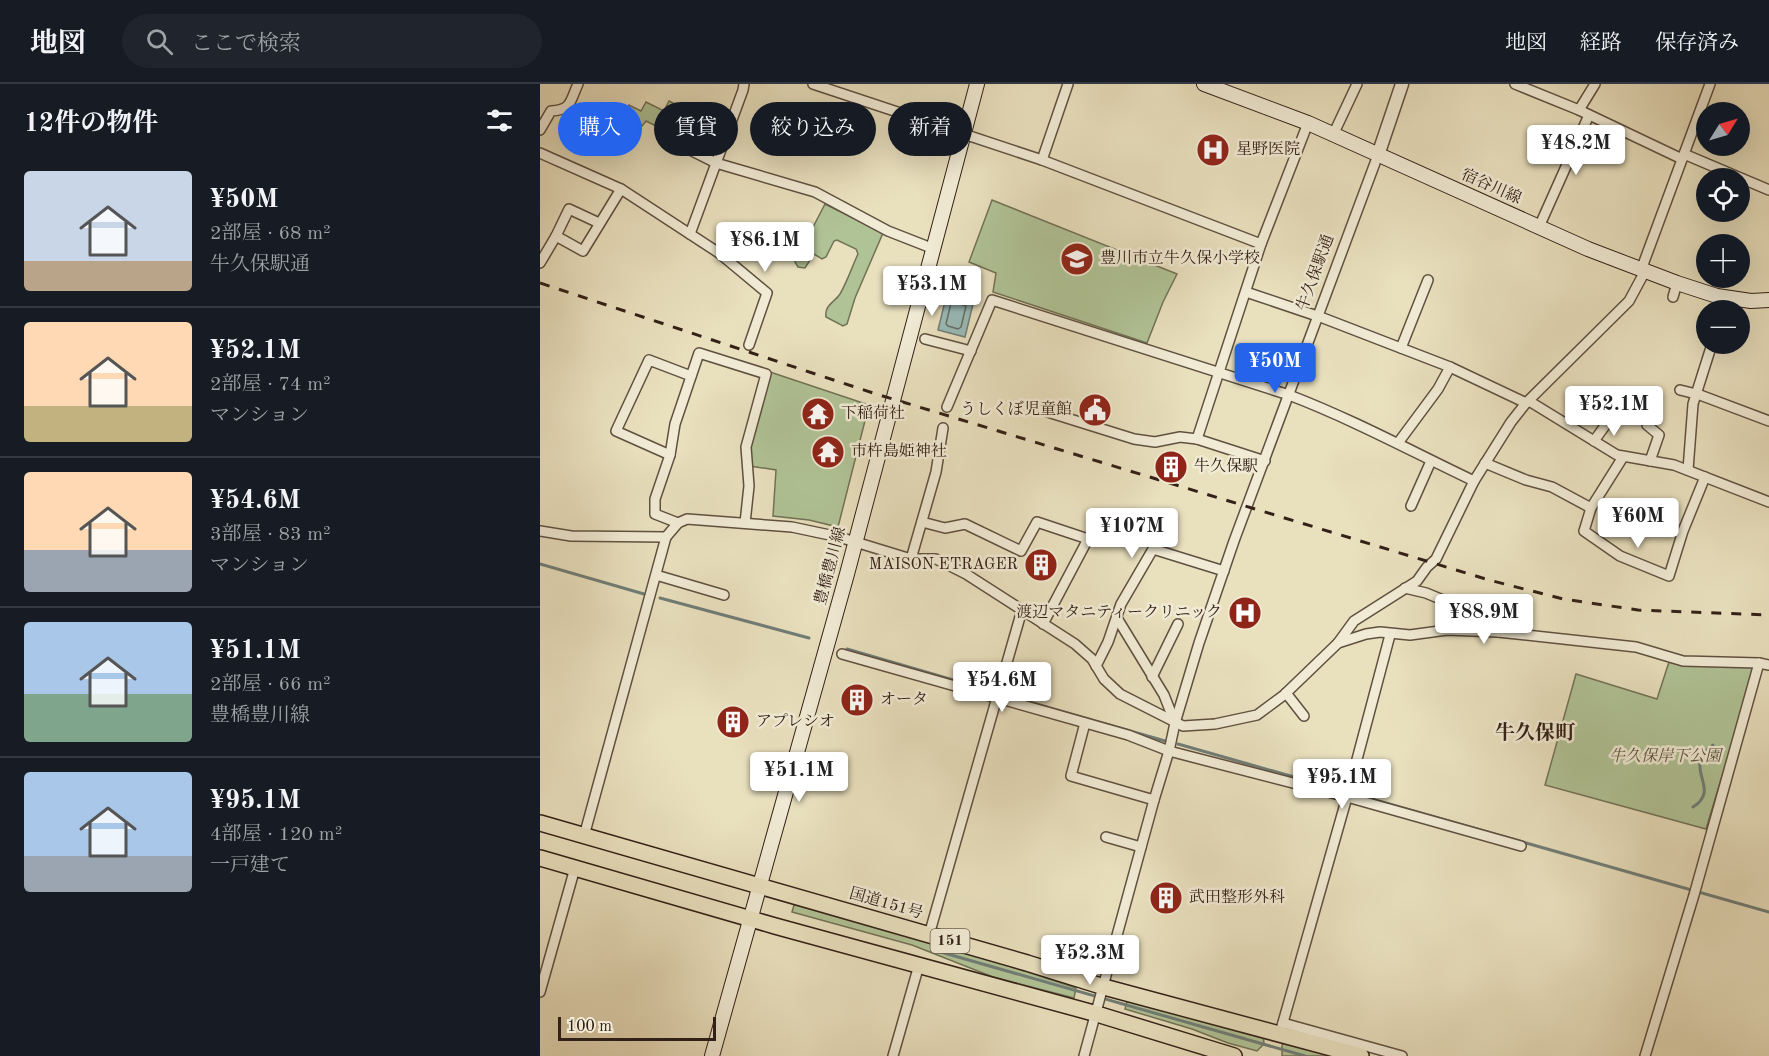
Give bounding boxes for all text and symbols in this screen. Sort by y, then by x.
search box [122,14,542,68]
icon: search [143,25,176,58]
text: 地図 [30,31,86,59]
text: ここで検索 [191,33,301,55]
text: 地図 [1505,33,1547,54]
text: 経路 [1580,33,1622,54]
text: 保存済み [1655,33,1739,54]
chip: 購入 [558,102,642,156]
chip: 賃貸 [654,102,738,156]
chip: 絞り込み [750,102,876,156]
chip: 新着 [888,102,972,156]
north arrow [1696,102,1750,156]
map controls [1696,102,1750,354]
icon: filters [483,104,516,137]
text: 12件の物件 [24,111,158,137]
pin: ¥48.2M [1527,125,1625,176]
hospital icon: 星野医院 [1195,132,1231,168]
text: ¥48.2M [1541,134,1611,154]
place label: 星野医院 [1236,140,1300,158]
street label: 宿谷川線 [1459,165,1524,207]
button: locate [1696,168,1750,222]
text: ¥50M [210,187,278,213]
icon: home [72,195,144,267]
pin: ¥86.1M [716,222,814,273]
text: 2部屋 · 68 m² [210,224,331,244]
text: ¥86.1M [730,231,800,251]
street label: 牛久保駅通 [1293,232,1337,313]
button: + [1696,234,1750,288]
school or university icon: 豊川市立牛久保小学校 [1059,241,1095,277]
place label: 豊川市立牛久保小学校 [1100,249,1260,267]
text: 牛久保駅通 [210,255,310,275]
pin: ¥53.1M [883,266,981,317]
text: ¥53.1M [897,275,967,295]
button: − [1696,300,1750,354]
text: ¥52.1M [210,338,301,364]
pin: ¥50M [1239,343,1311,394]
icon: home [72,346,144,418]
text: ¥50M [1249,352,1301,372]
text: 2部屋 · 74 m² [210,375,331,395]
pin: ¥52.1M [1565,386,1663,437]
public building icon: うしくぼ児童館 [1077,392,1113,428]
text: ¥52.1M [1579,395,1649,415]
temple icon: 下稲荷社 [800,396,836,432]
place label: うしくぼ児童館 [960,400,1072,418]
place label: 下稲荷社 [841,404,905,422]
text: マンション [210,406,309,426]
temple icon: 市杵島姫神社 [810,434,846,470]
place label: 市杵島姫神社 [851,442,947,460]
building icon: 牛久保駅 [1153,449,1189,485]
place label: 牛久保駅 [1194,457,1258,475]
text: ¥54.6M [210,488,301,514]
icon: home [72,496,144,568]
pin: ¥60M [1602,498,1674,549]
text: ¥60M [1612,507,1664,527]
pin: ¥107M [1090,508,1174,559]
text: ¥107M [1100,517,1164,537]
text: 3部屋 · 83 m² [210,525,331,545]
street label: 豊橋豊川線 [811,525,849,607]
building icon: MAISON ETRAGER [1023,547,1059,583]
text: マンション [210,556,309,576]
place label: MAISON ETRAGER [869,557,1018,573]
pin: ¥88.9M [1435,594,1533,645]
hospital icon: 渡辺マタニティークリニック [1227,595,1263,631]
place label: 渡辺マタニティークリニック [1016,603,1222,621]
text: ¥88.9M [1449,603,1519,623]
text: ¥51.1M [210,638,301,664]
icon: home [72,646,144,718]
pin: ¥54.6M [953,662,1051,713]
text: ¥54.6M [967,671,1037,691]
text: 2部屋 · 66 m² [210,675,331,695]
building icon: オータ [839,682,875,718]
place label: オータ [880,691,928,708]
building icon: アプレシオ [715,704,751,740]
text: 豊橋豊川線 [210,706,310,726]
place label: アプレシオ [756,713,835,730]
district label: 牛久保町 [1495,721,1576,744]
park label: 牛久保岸下公園 [1609,747,1724,765]
pin: ¥51.1M [750,752,848,803]
pin: ¥95.1M [1293,759,1391,810]
text: ¥51.1M [764,761,834,781]
text: ¥95.1M [1307,768,1377,788]
text: ¥95.1M [210,788,301,814]
icon: home [72,796,144,868]
text: 4部屋 · 120 m² [210,825,342,845]
text: 一戸建て [210,856,290,876]
building icon: 武田整形外科 [1148,880,1184,916]
street label: 国道151号 [847,884,925,922]
place label: 武田整形外科 [1189,888,1285,906]
road number: 151 [930,929,970,953]
pin: ¥52.3M [1041,935,1139,986]
text: ¥52.3M [1055,944,1125,964]
scale bar [558,1014,716,1042]
text: 100 m [567,1019,612,1035]

